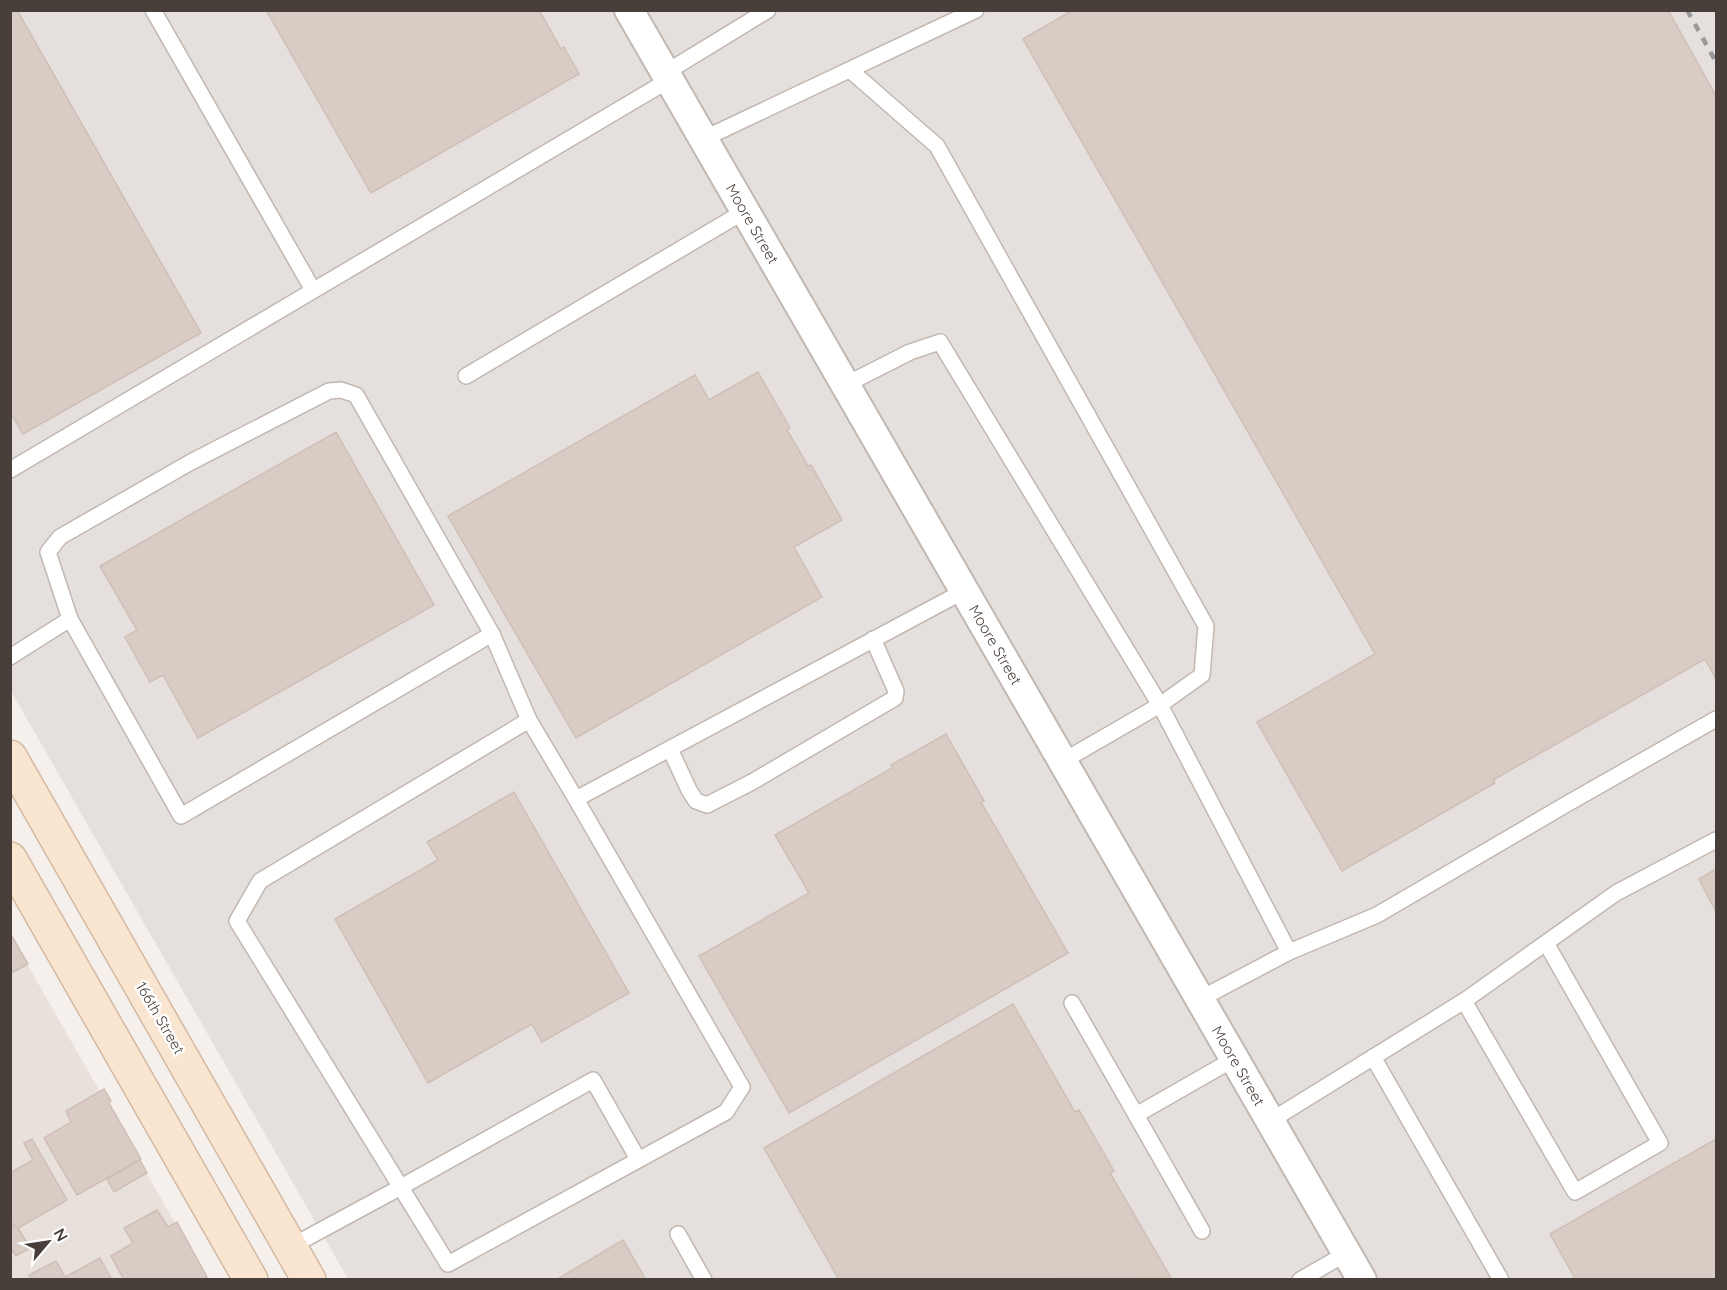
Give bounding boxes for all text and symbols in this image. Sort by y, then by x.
street label: Moore Street [722,180,783,267]
street label: Moore Street [965,601,1026,688]
street label: 166th Street [132,978,189,1057]
street label: Moore Street [1208,1022,1269,1109]
north arrow [18,1212,78,1272]
text: N [50,1225,73,1245]

